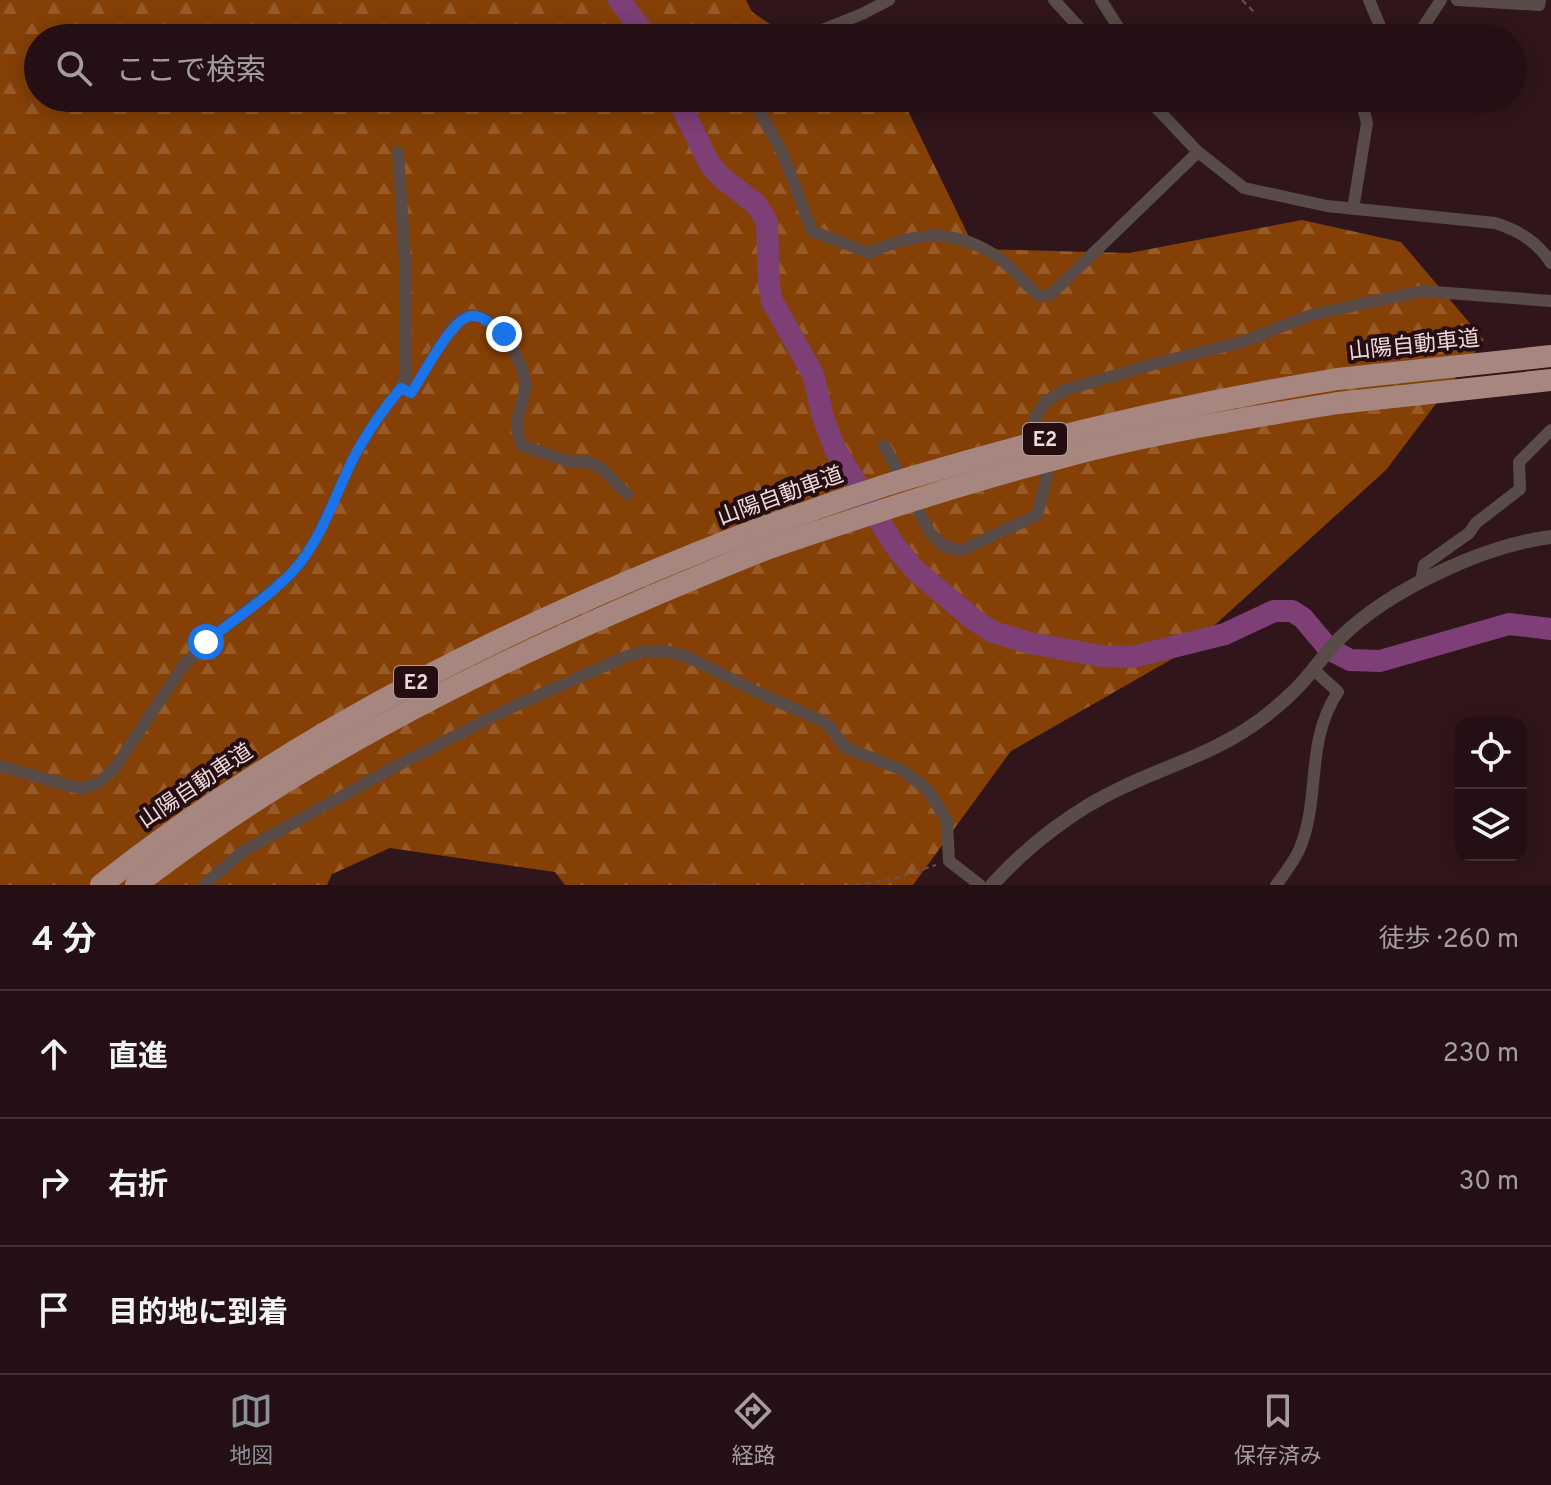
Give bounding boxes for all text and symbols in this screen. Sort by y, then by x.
search box [24,24,1527,112]
icon: search [52,46,96,90]
text: ここで検索 [116,54,266,91]
route end [486,316,522,352]
street label: 山陽自動車道 [1347,326,1481,367]
road number: E2 [1023,423,1067,455]
street label: 山陽自動車道 [714,462,847,533]
route start [188,624,224,660]
road number: E2 [394,666,438,698]
map controls [1455,717,1527,861]
button: locate [1455,717,1527,789]
street label: 山陽自動車道 [134,739,259,835]
button: layers [1455,789,1527,861]
text: 4 分 [32,920,96,963]
text: 徒歩 · 260 m [1379,924,1519,957]
icon: ahead [32,1032,76,1076]
text: 230 m [1443,1038,1519,1071]
text: 直進 [108,1040,168,1077]
icon: right [32,1160,76,1204]
text: 30 m [1459,1166,1519,1199]
text: 右折 [108,1168,168,1205]
icon: arrive [32,1288,76,1332]
text: 目的地に到着 [108,1296,288,1333]
tab: 地図 [229,1389,273,1471]
tab: 経路 [731,1389,776,1471]
tab: 保存済み [1234,1389,1322,1471]

